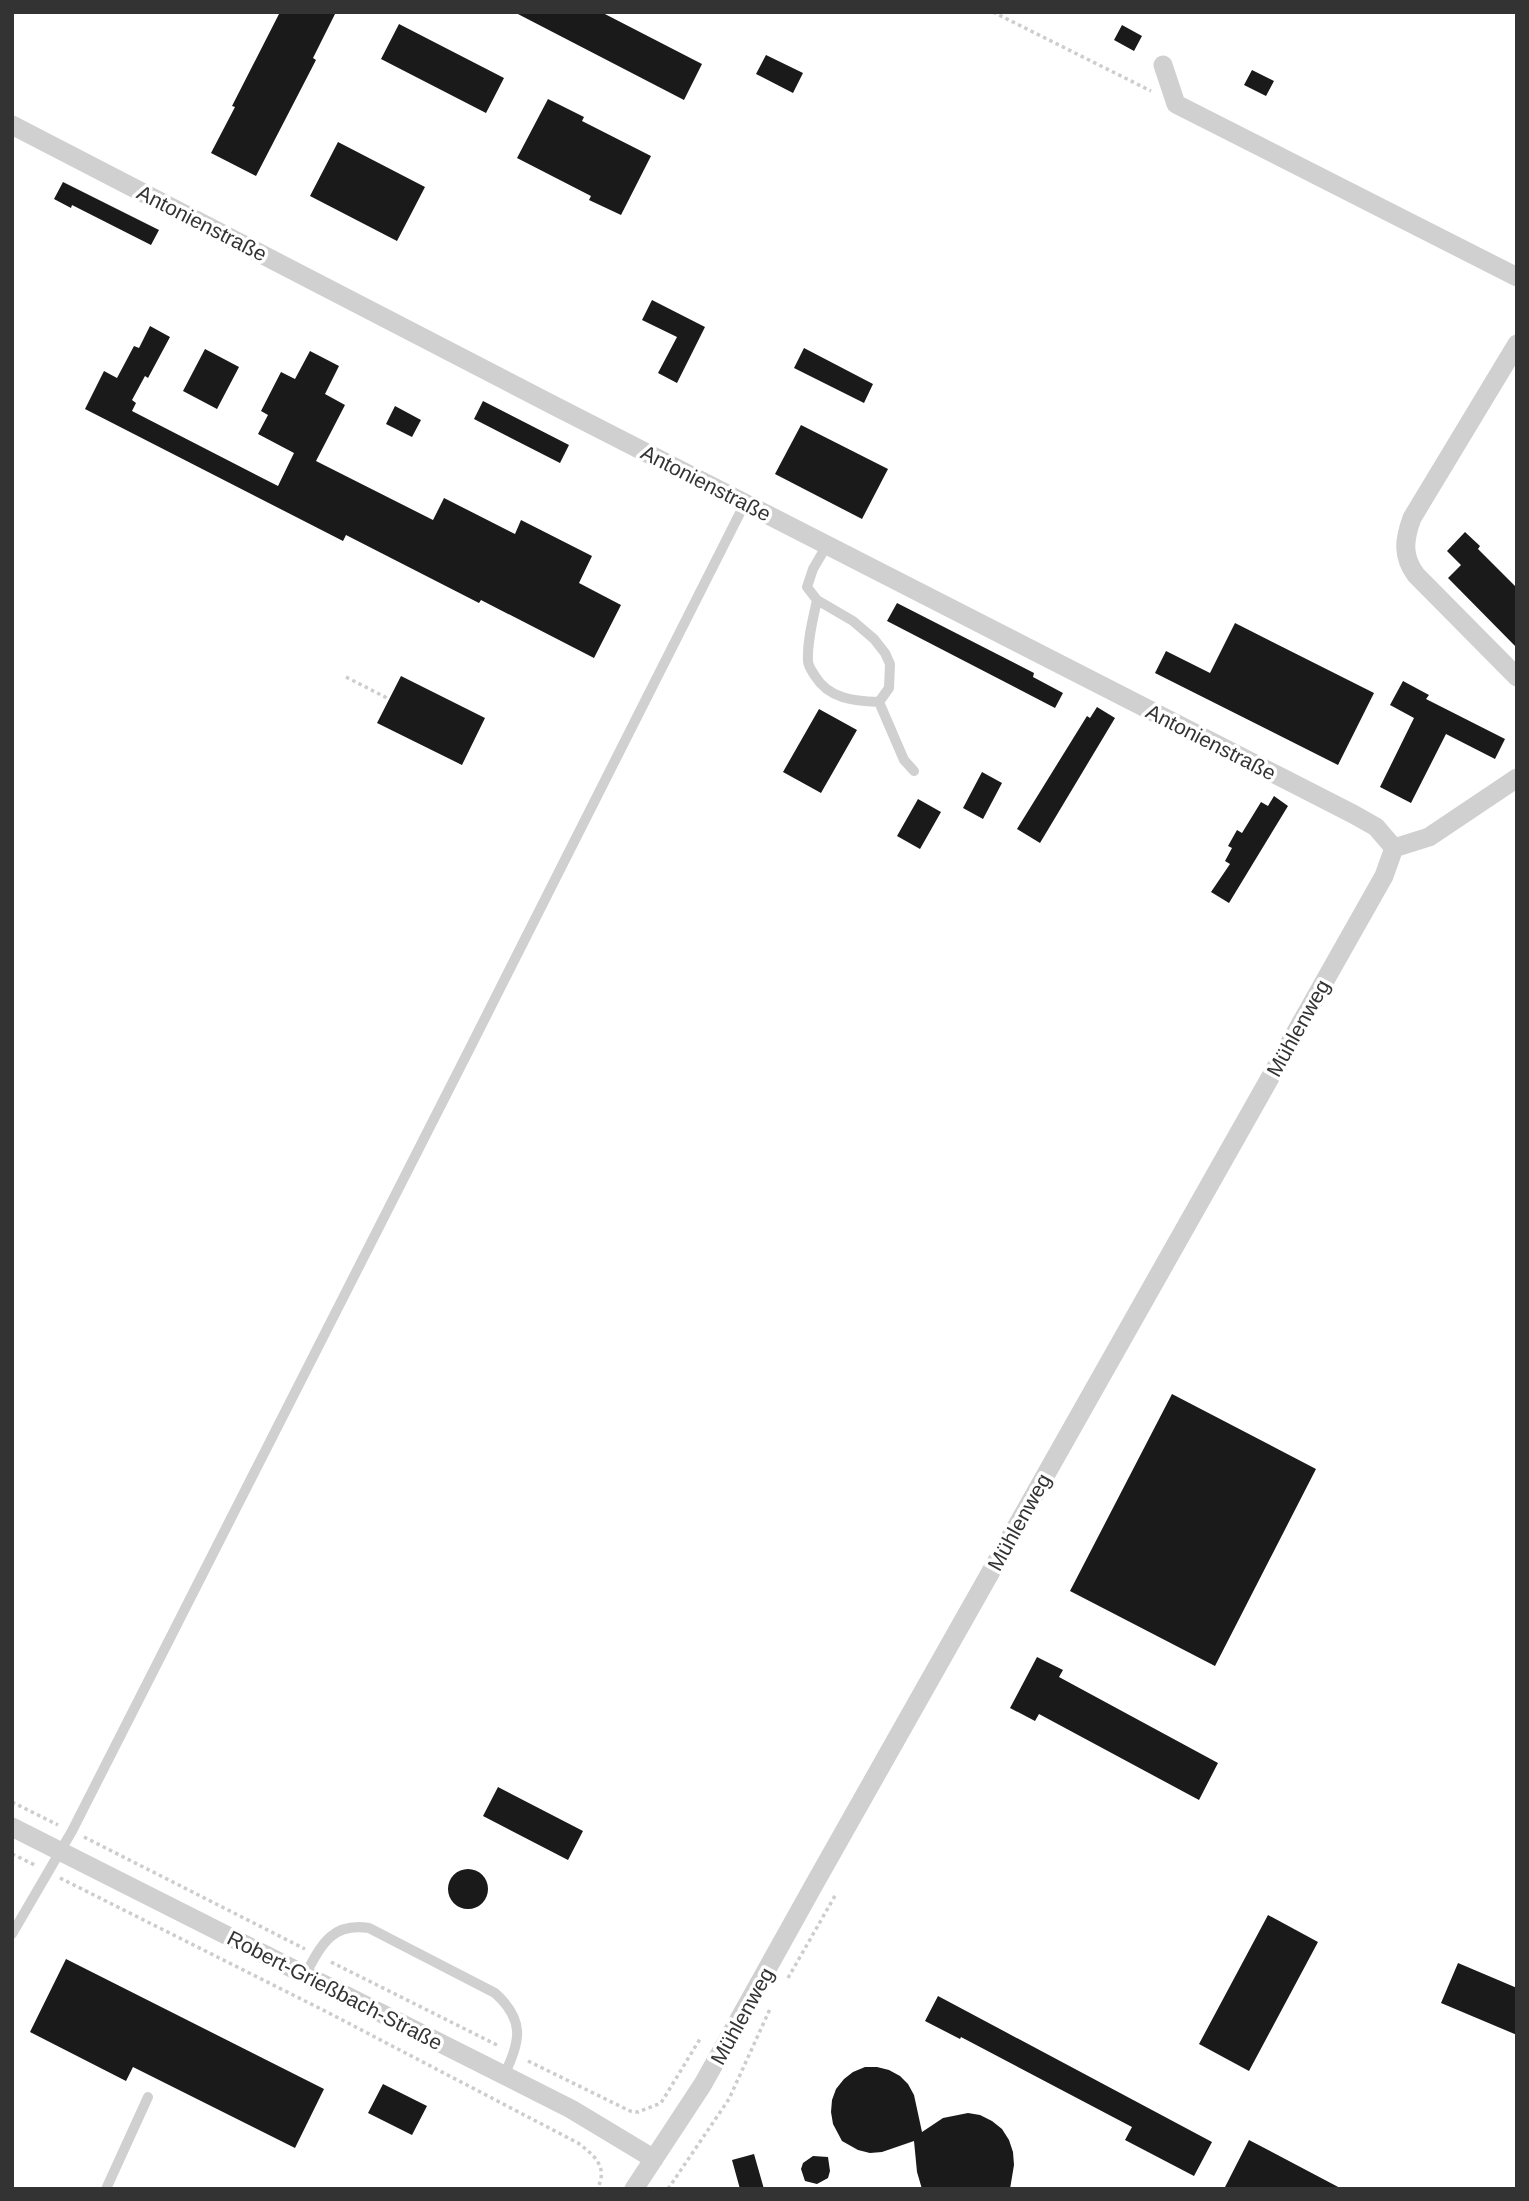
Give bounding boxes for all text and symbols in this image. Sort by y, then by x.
street label: Antonienstraße [133,180,271,266]
street label: Antonienstraße [637,440,775,526]
street label: Antonienstraße [1142,699,1280,785]
street label: Mühlenweg [1262,975,1334,1081]
street label: Mühlenweg [983,1469,1055,1575]
street label: Robert-Grießbach-Straße [224,1926,446,2054]
street label: Mühlenweg [706,1963,778,2069]

